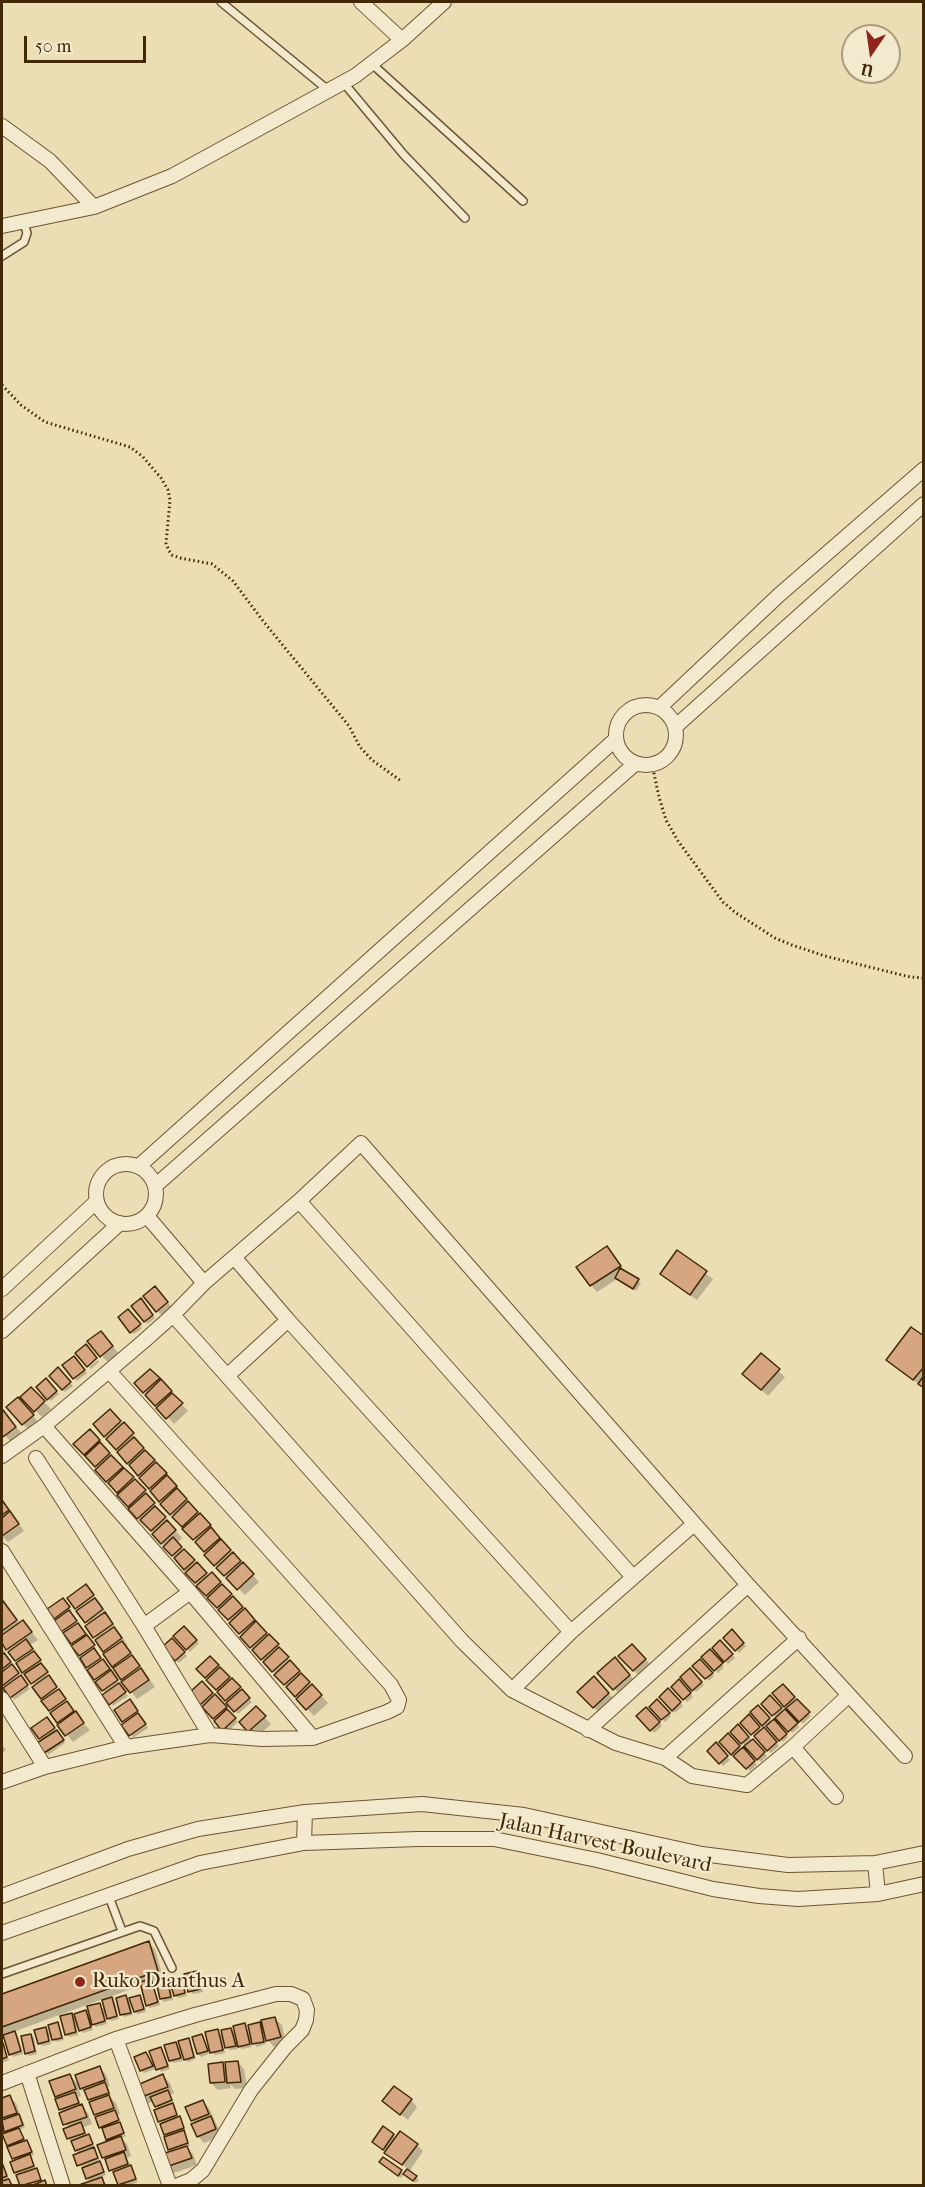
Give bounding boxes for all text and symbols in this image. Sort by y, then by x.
scale bar [27,24,148,62]
north arrow [841,24,901,84]
text: 50 m [35,36,71,57]
text: U [859,59,875,81]
street label: Jalan Harvest Boulevard [496,1809,714,1879]
place label: Ruko Dianthus A [92,1969,245,1995]
marker: Ruko Dianthus A [73,1975,87,1989]

